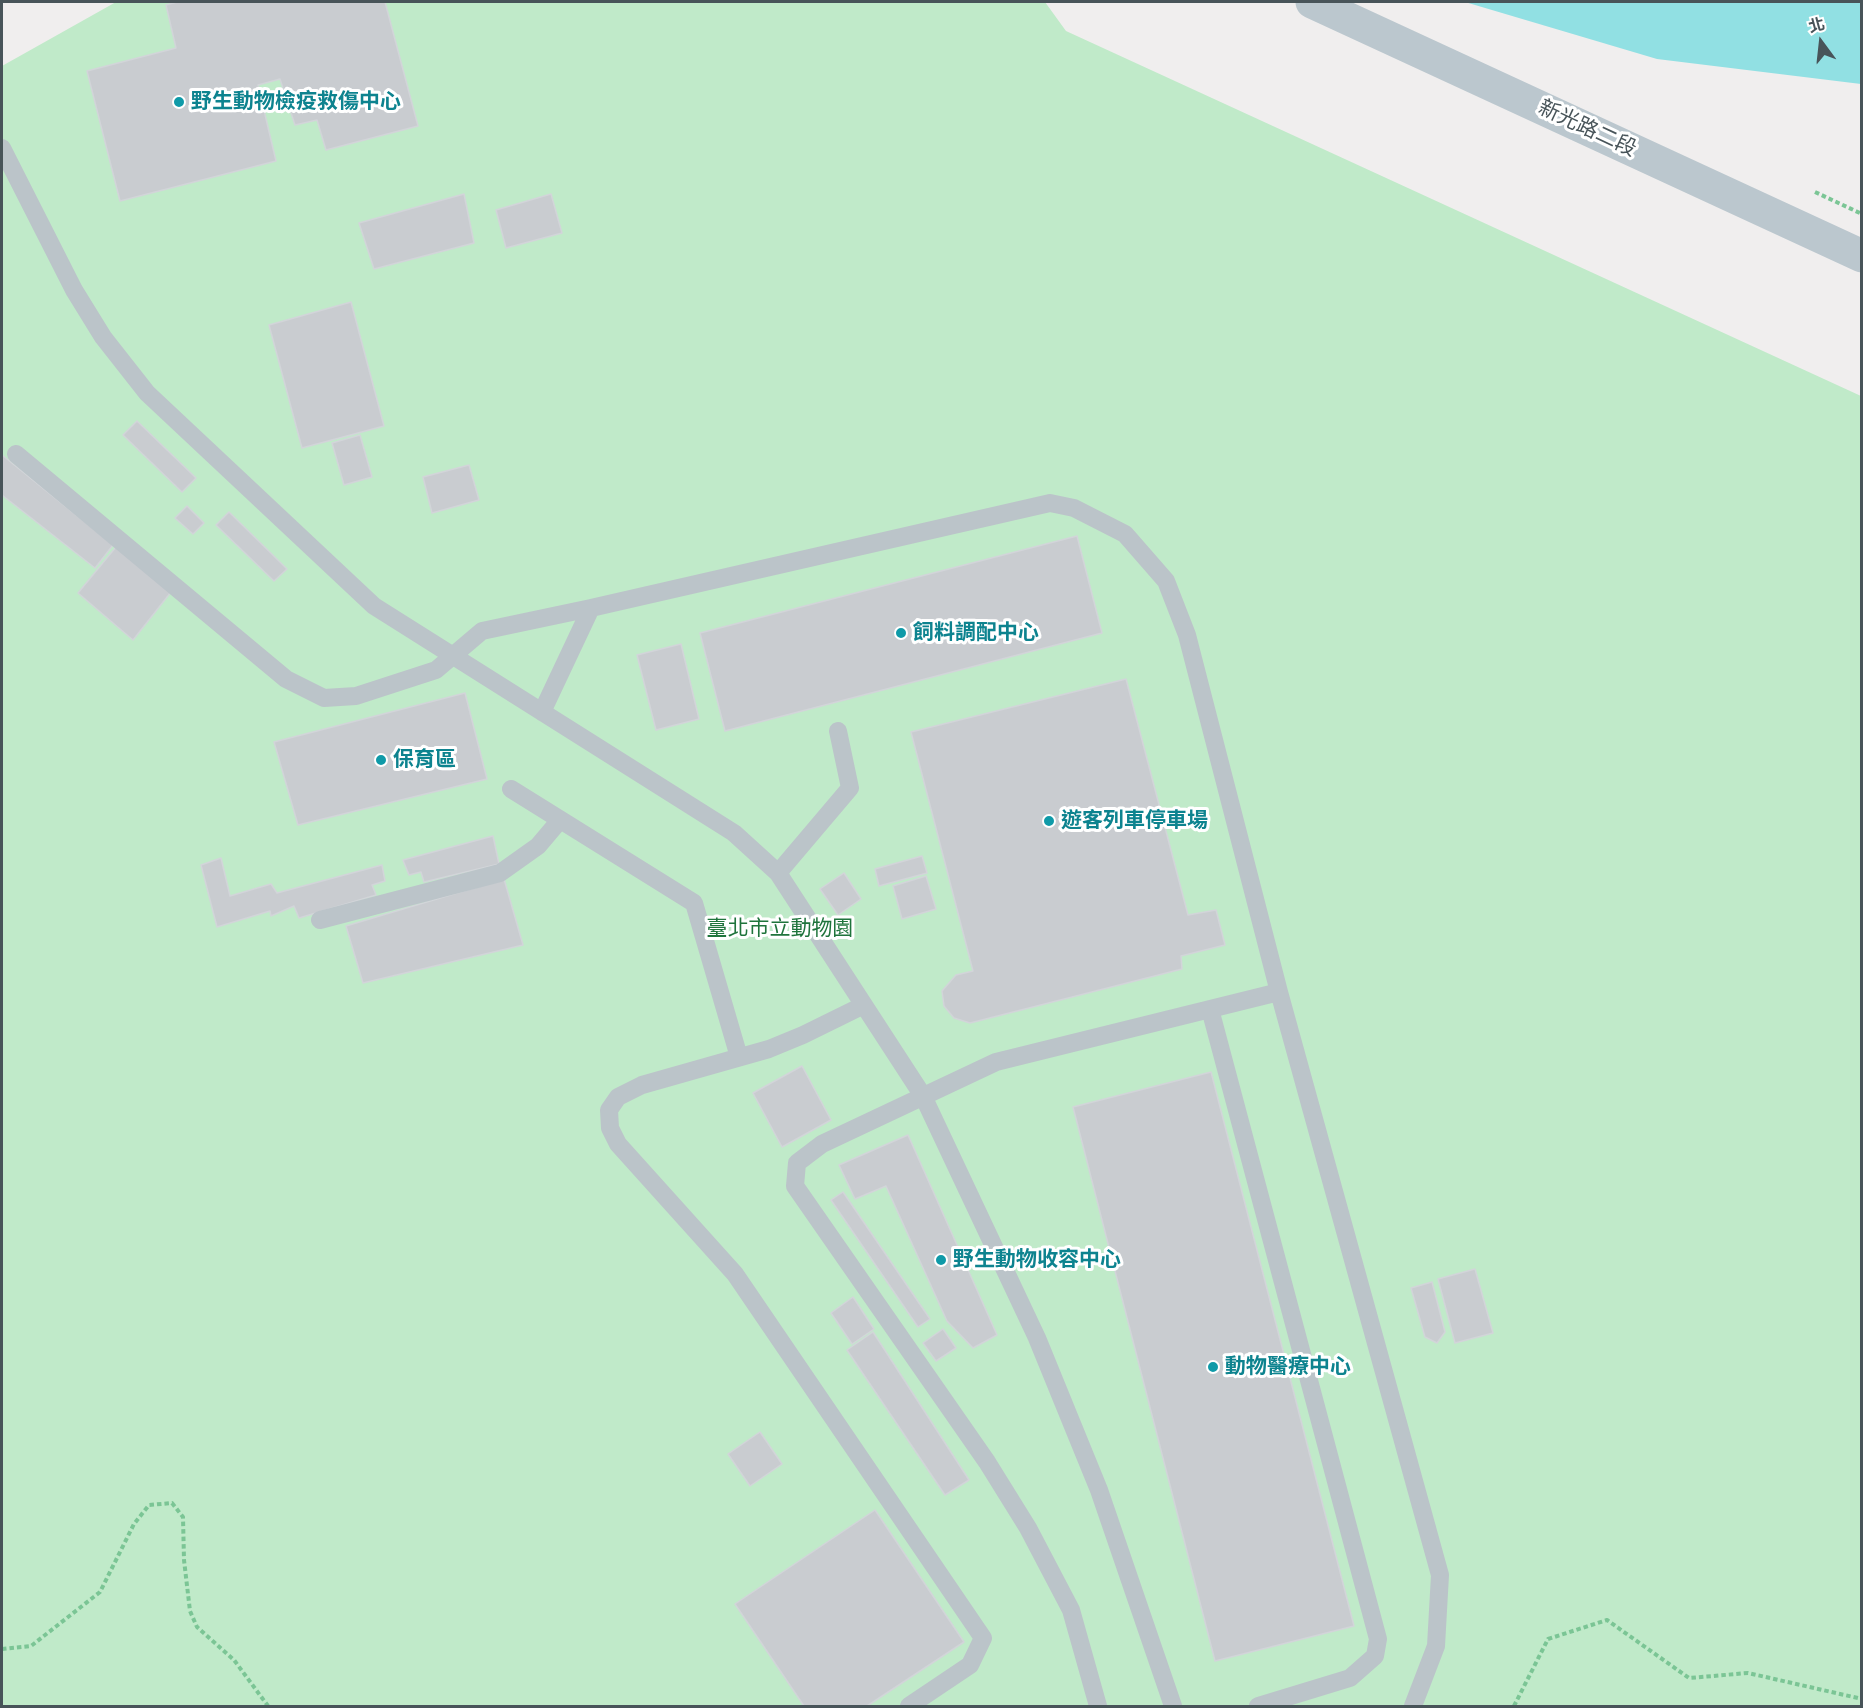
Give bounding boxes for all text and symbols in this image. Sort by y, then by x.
north arrow [1791,12,1851,72]
text: 北 [1806,12,1827,37]
place label: 野生動物檢疫救傷中心 [191,89,401,115]
marker: 野生動物檢疫救傷中心 [172,95,186,109]
street label: 新光路二段 [1534,95,1640,163]
place label: 飼料調配中心 [913,620,1039,646]
marker: 飼料調配中心 [894,626,908,640]
place label: 保育區 [393,747,456,773]
marker: 保育區 [374,753,388,767]
place label: 遊客列車停車場 [1061,808,1208,834]
marker: 遊客列車停車場 [1042,814,1056,828]
park label: 臺北市立動物園 [707,916,853,942]
place label: 野生動物收容中心 [953,1247,1121,1273]
marker: 野生動物收容中心 [934,1253,948,1267]
place label: 動物醫療中心 [1225,1354,1351,1380]
marker: 動物醫療中心 [1206,1360,1220,1374]

